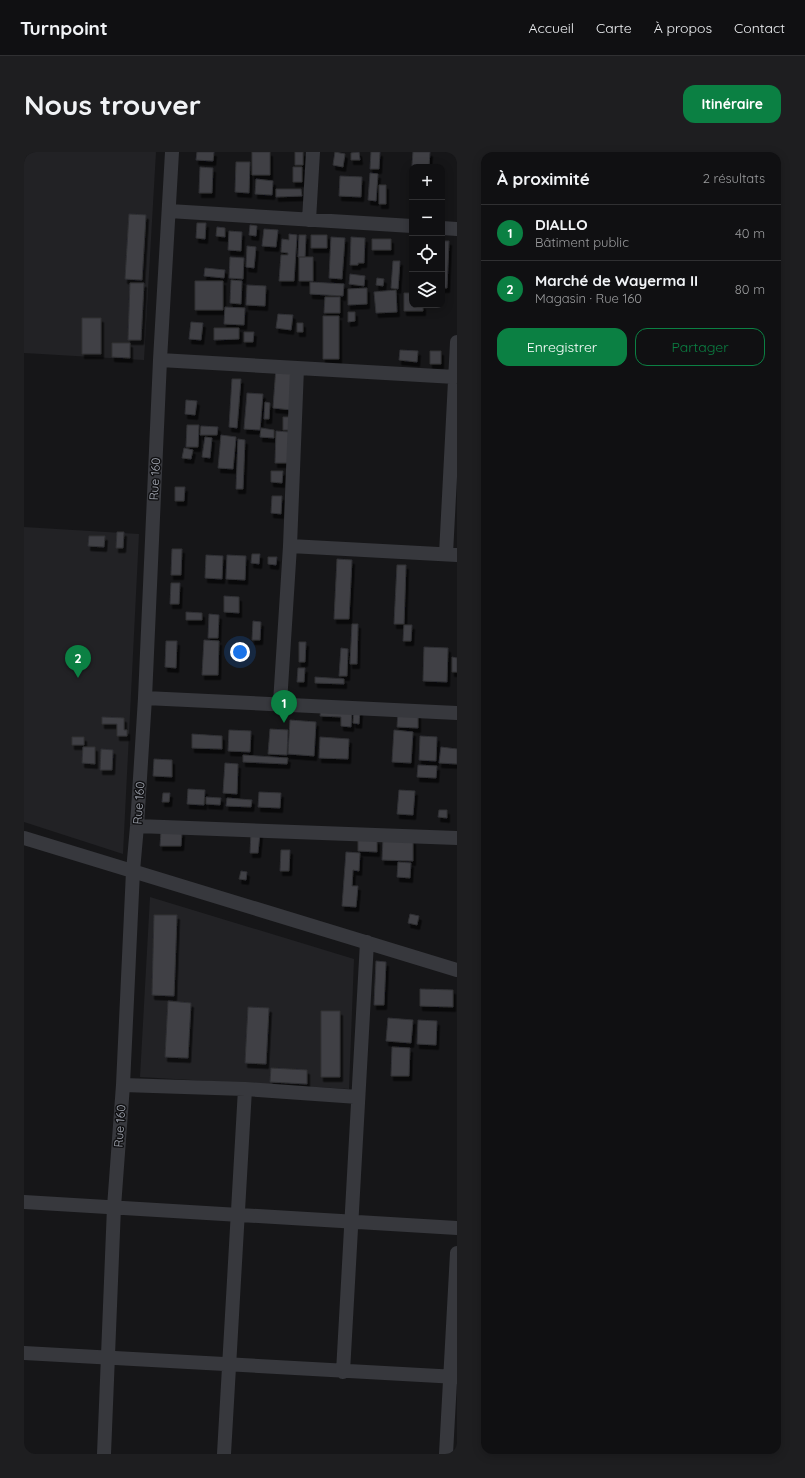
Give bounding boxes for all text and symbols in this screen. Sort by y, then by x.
text: Turnpoint [20,16,108,40]
text: Accueil [528,19,574,37]
text: Carte [596,19,632,37]
text: À propos [654,19,712,37]
text: Contact [734,19,785,37]
button: Itinéraire [683,85,781,123]
text: Nous trouver [24,87,201,122]
map controls [409,164,445,308]
button: + [409,164,445,200]
text: À proximité [497,168,590,189]
text: 2 résultats [703,170,765,186]
button: − [409,200,445,236]
text: DIALLO [535,215,588,234]
text: 1 [507,225,513,241]
text: 40 m [735,225,765,241]
text: Bâtiment public [535,234,629,250]
button: locate [409,236,445,272]
text: Marché de Wayerma II [535,271,698,290]
button: layers [409,272,445,308]
text: 2 [506,281,514,297]
text: 80 m [735,281,765,297]
text: Magasin · Rue 160 [535,290,642,306]
button: Enregistrer [497,328,627,366]
button: Partager [635,328,765,366]
street label: Rue 160 [146,457,163,501]
your location [230,642,250,662]
pin: 2 [65,645,91,678]
pin: 1 [271,690,297,723]
street label: Rue 160 [130,781,147,825]
street label: Rue 160 [111,1104,128,1148]

